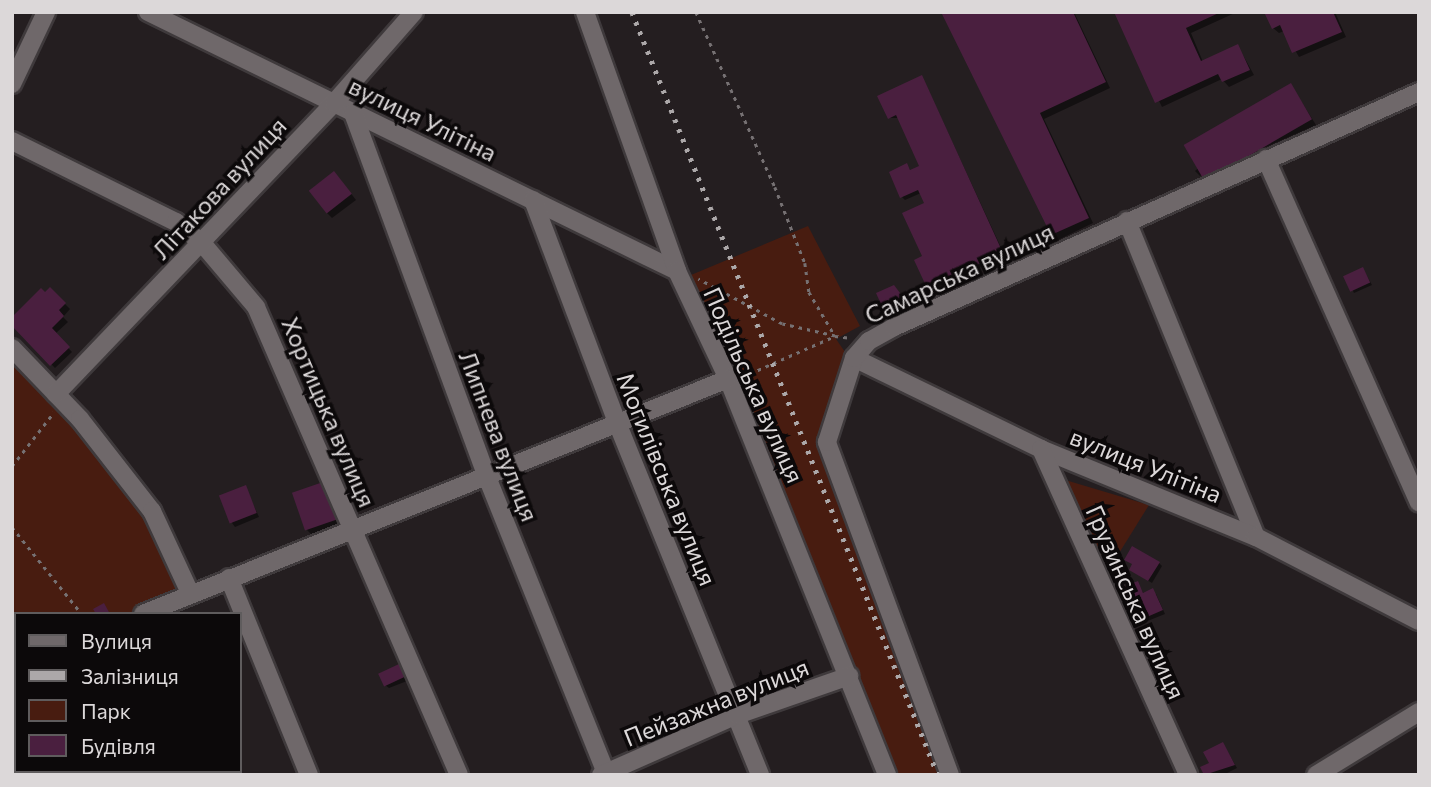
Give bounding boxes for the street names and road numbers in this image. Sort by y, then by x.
street label: вулиця Улітіна [345,71,501,167]
street label: Літакова вулиця [146,111,292,265]
street label: Самарська вулиця [860,217,1058,329]
street label: Подільська вулиця [698,283,810,487]
street label: Хортицька вулиця [276,313,382,511]
street label: Липнева вулиця [453,347,545,525]
street label: Могилівська вулиця [611,368,723,590]
street label: вулиця Улітіна [1066,422,1226,508]
street label: Грузинська вулиця [1080,501,1192,703]
street label: Пейзажна вулиця [619,652,813,752]

